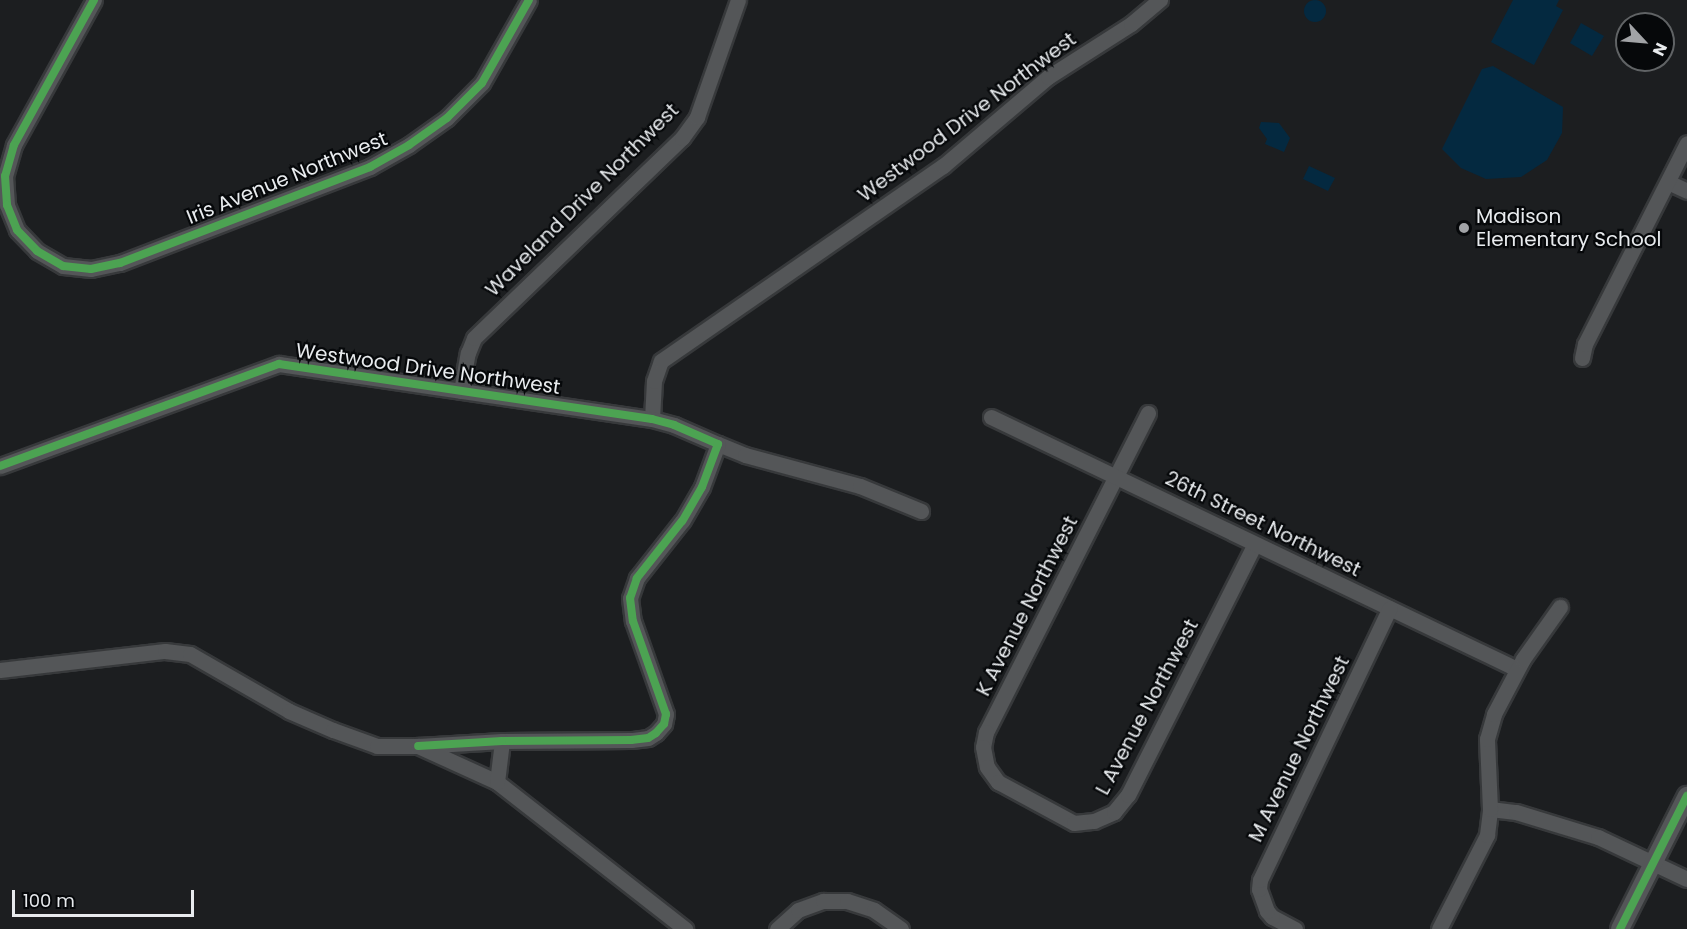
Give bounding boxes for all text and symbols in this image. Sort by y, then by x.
north arrow [1615,12,1675,72]
street label: Westwood Drive Northwest [853,27,1081,207]
text: N [1647,39,1673,60]
street label: Waveland Drive Northwest [480,98,684,302]
street label: Iris Avenue Northwest [183,127,391,229]
place label: Madison Elementary School [1476,204,1661,251]
marker: Madison Elementary School [1457,221,1471,235]
street label: Westwood Drive Northwest [294,339,562,399]
street label: 26th Street Northwest [1161,466,1365,582]
street label: K Avenue Northwest [971,512,1083,700]
street label: L Avenue Northwest [1091,615,1203,799]
street label: M Avenue Northwest [1244,652,1354,846]
scale bar [15,878,196,916]
text: 100 m [23,888,75,913]

